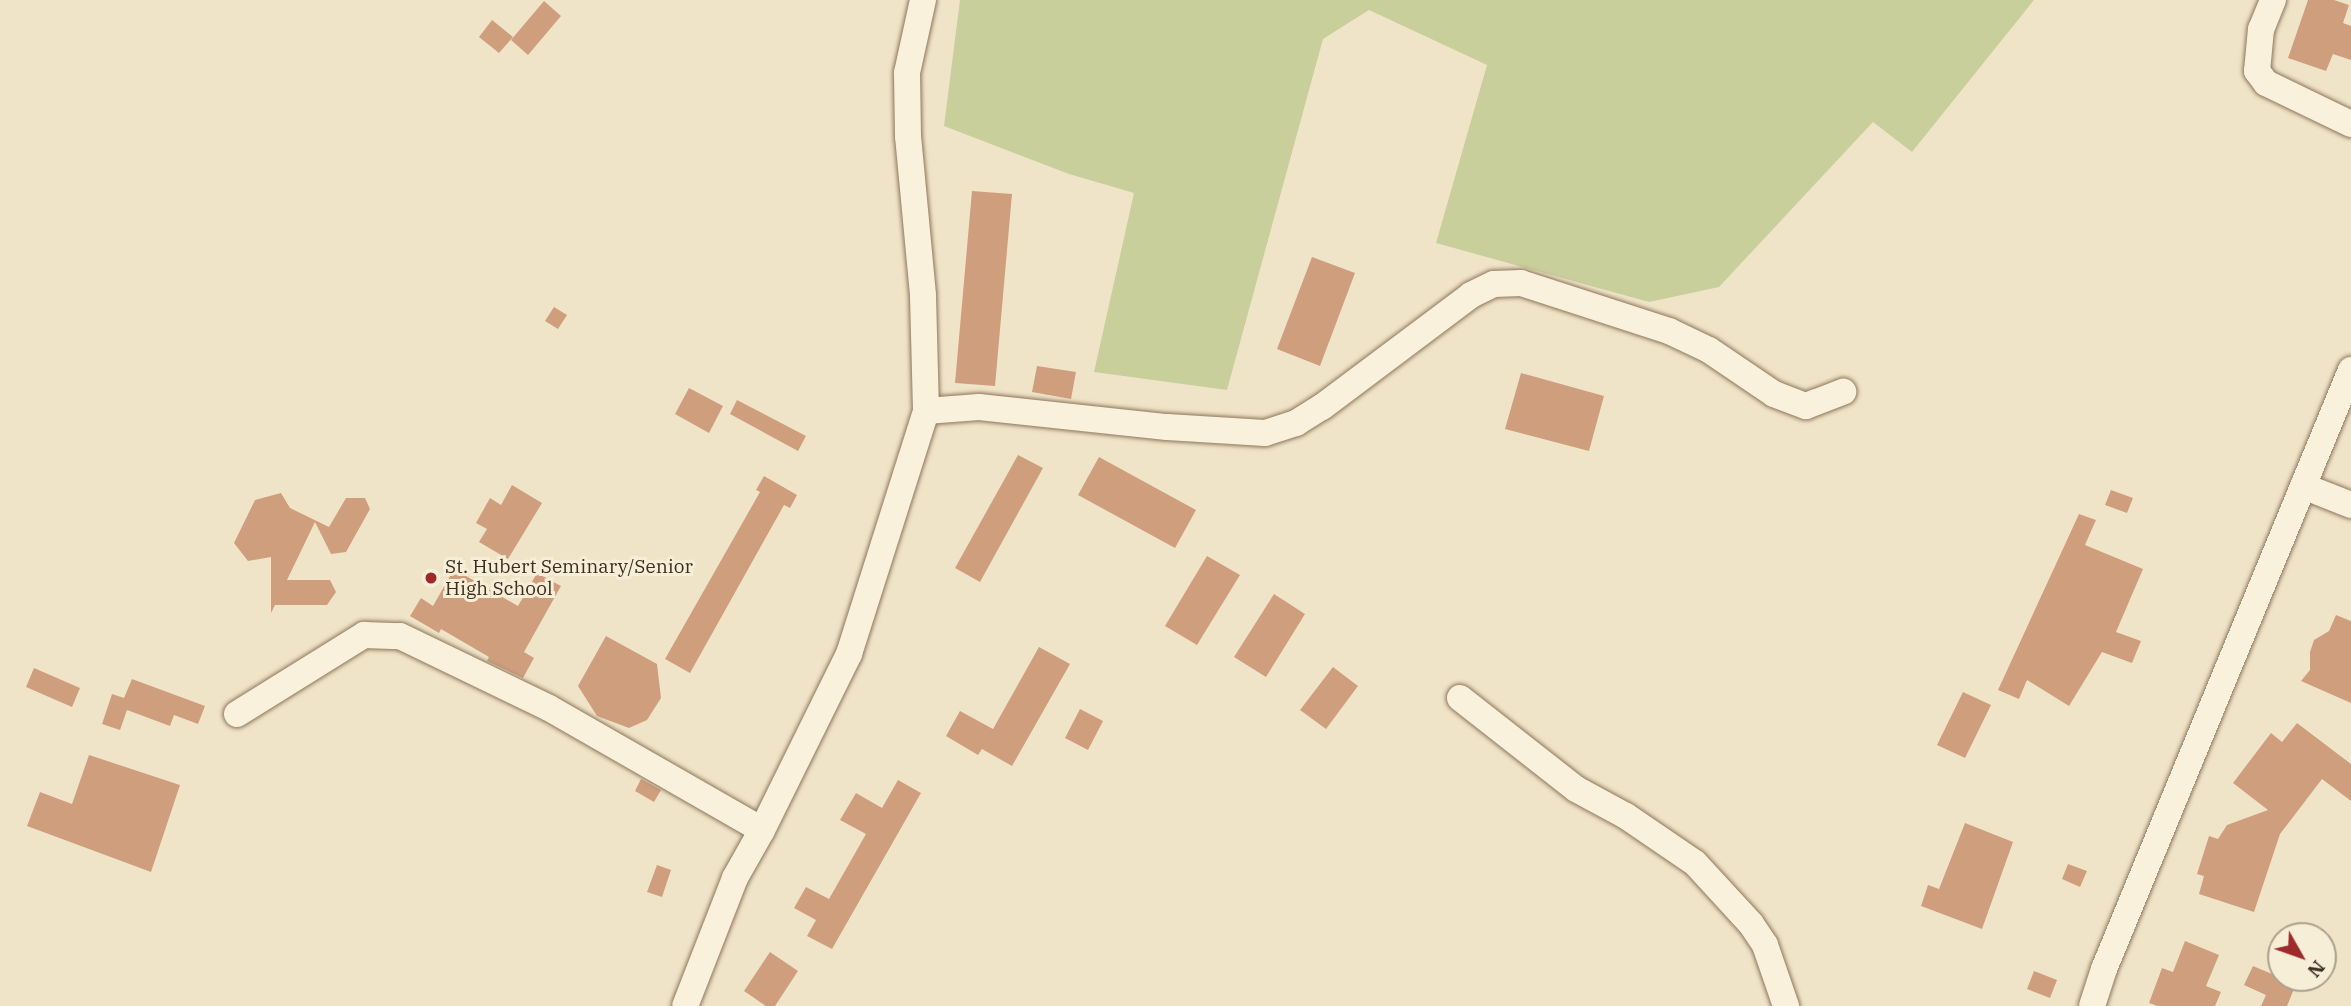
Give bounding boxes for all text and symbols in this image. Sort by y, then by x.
place label: St. Hubert Seminary/Senior High School [445,556,693,600]
marker: St. Hubert Seminary/Senior High School [423,570,439,586]
north arrow [2267,922,2337,992]
text: N [2303,956,2331,983]

